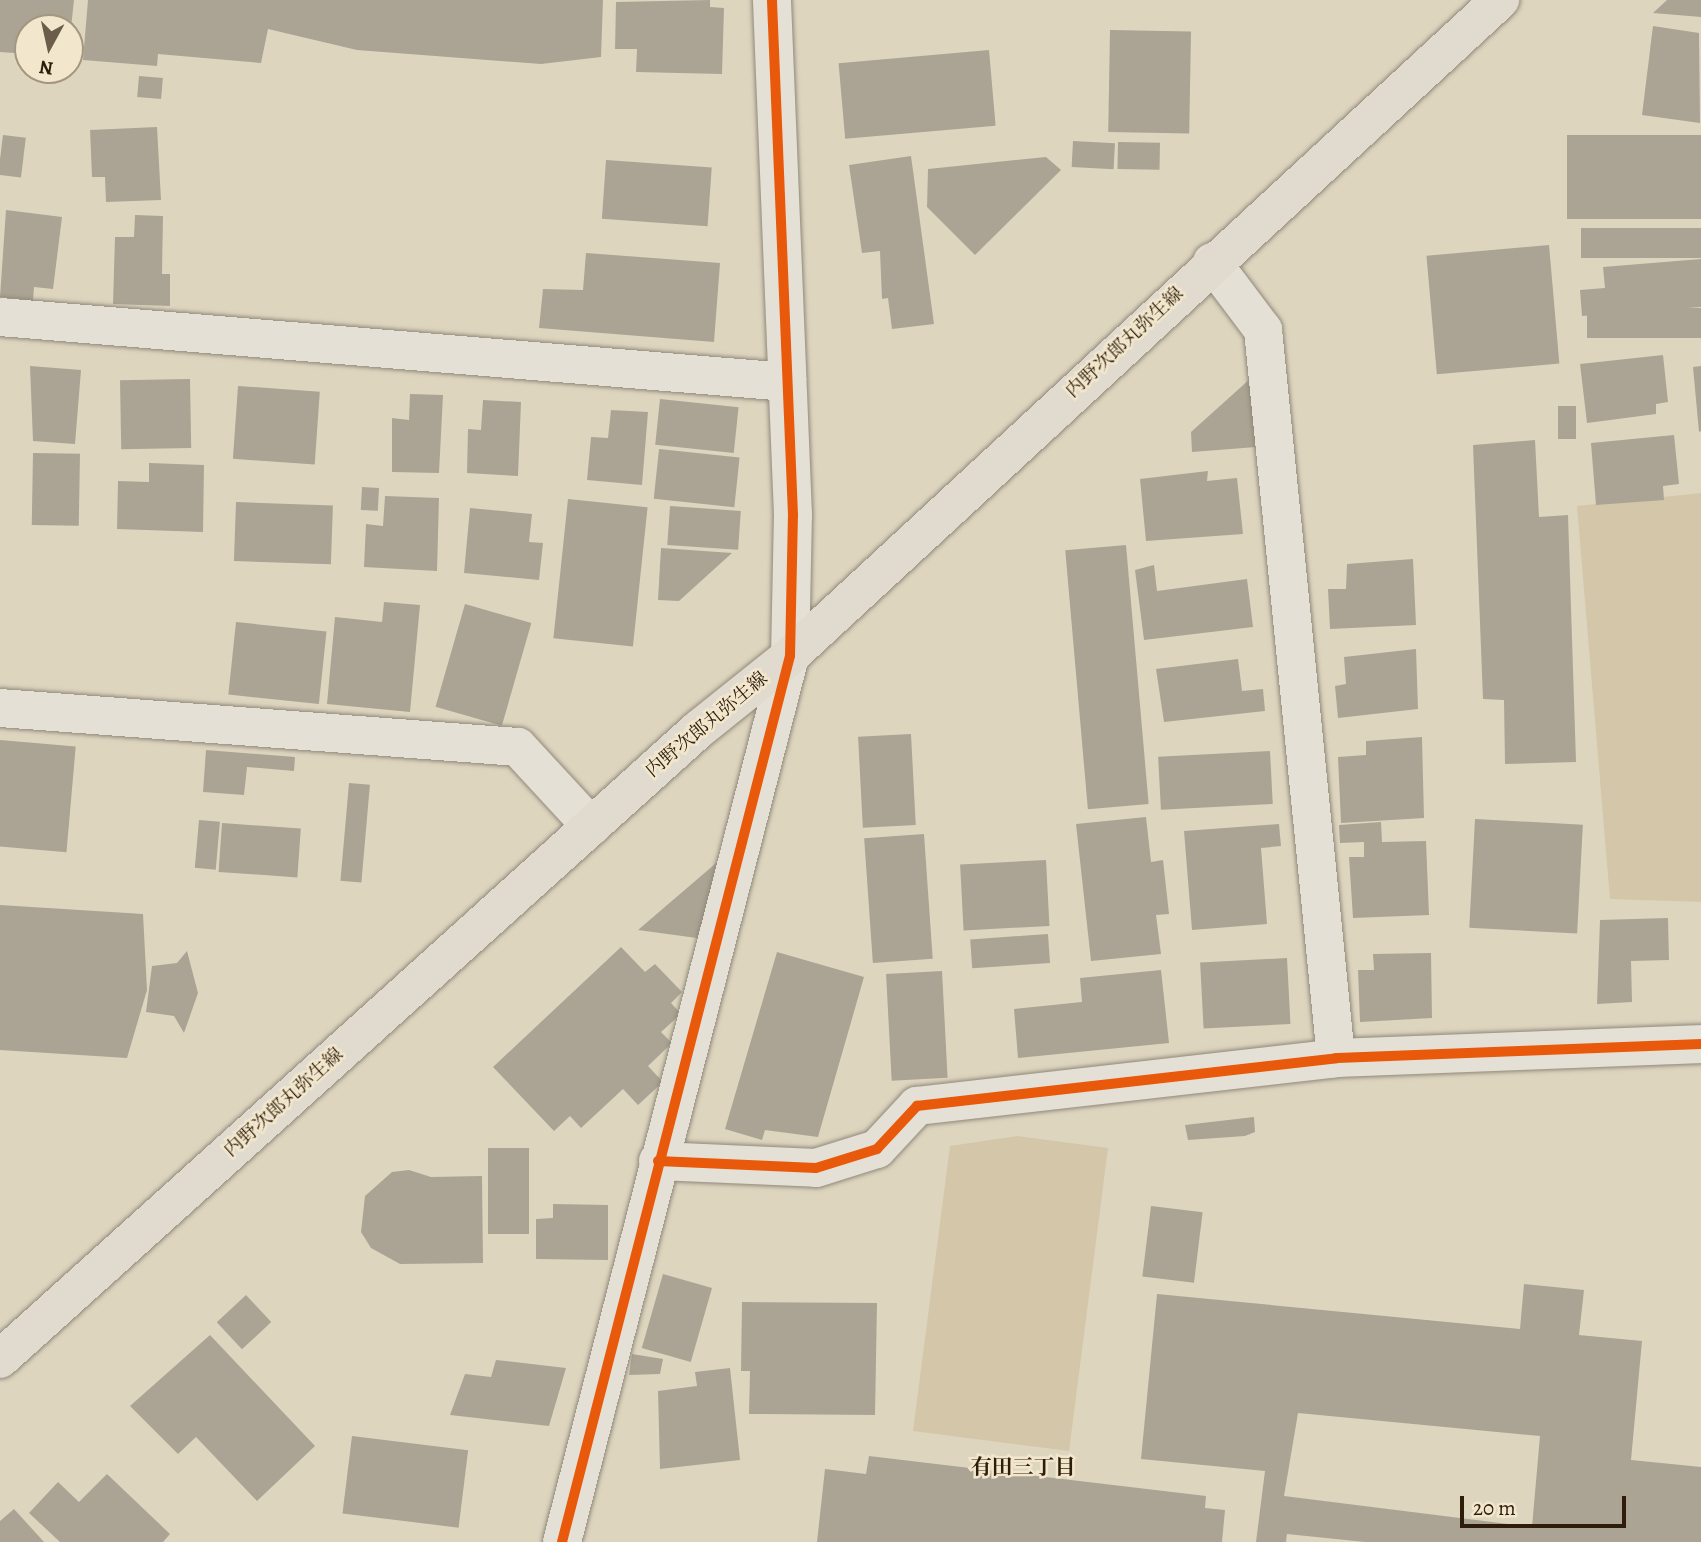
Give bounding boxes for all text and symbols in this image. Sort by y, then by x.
north arrow [14,14,84,84]
text: N [38,54,55,82]
street label: 内野次郎丸弥生線 [1062,283,1188,403]
street label: 内野次郎丸弥生線 [641,667,773,783]
street label: 内野次郎丸弥生線 [220,1044,348,1162]
district label: 有田三丁目 [971,1454,1075,1480]
scale bar [1463,1482,1629,1526]
text: 20 m [1473,1494,1516,1522]

